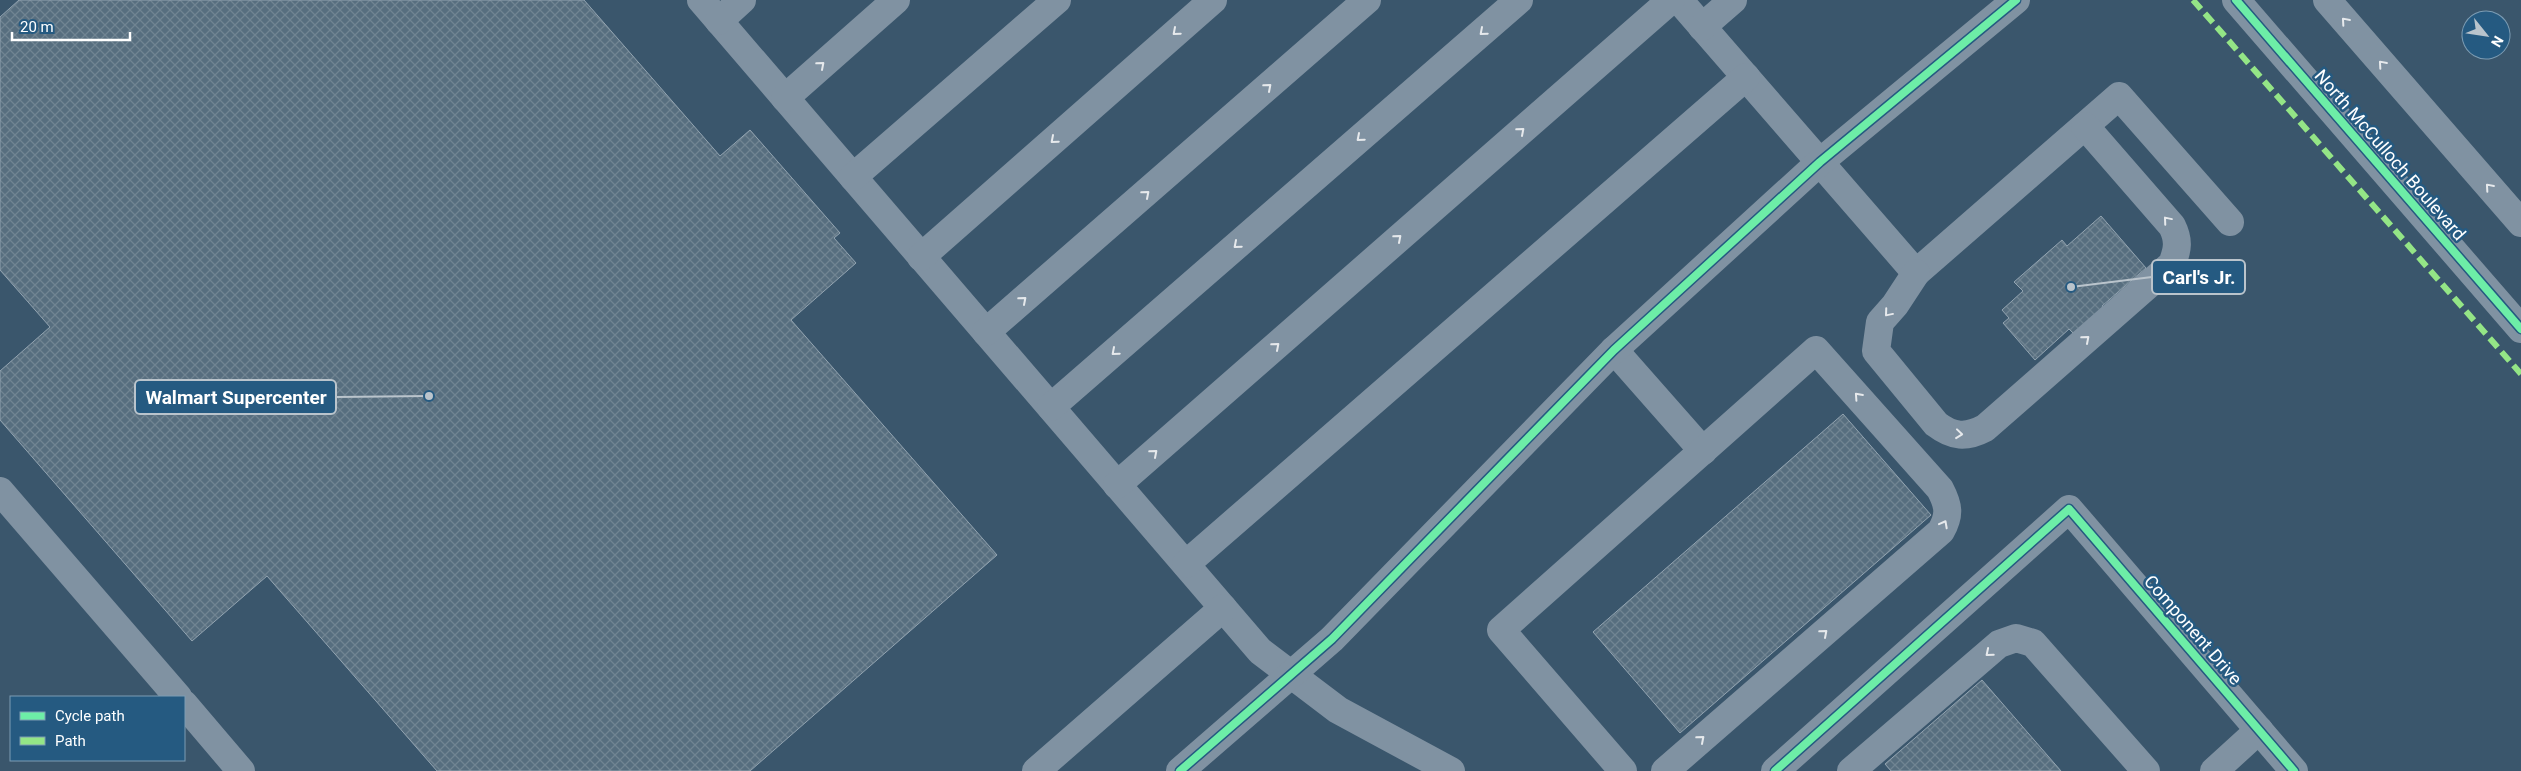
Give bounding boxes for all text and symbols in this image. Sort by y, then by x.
scale bar [12,10,130,42]
north arrow [2461,10,2511,60]
text: 20 m [20,18,54,36]
one-way arrow [2342,18,2351,27]
one-way arrow [1173,26,1182,35]
one-way arrow [1479,26,1488,35]
text: N [2488,33,2507,50]
one-way arrow [2379,61,2388,70]
one-way arrow [816,62,825,71]
street label: North McCulloch Boulevard [2311,65,2470,244]
one-way arrow [1262,84,1271,92]
one-way arrow [1515,128,1524,137]
one-way arrow [1357,133,1366,141]
one-way arrow [1051,134,1060,143]
one-way arrow [2486,183,2495,192]
one-way arrow [1140,190,1149,199]
one-way arrow [2164,217,2173,226]
one-way arrow [1393,235,1402,244]
one-way arrow [1234,239,1243,248]
callout: Carl's Jr. [2152,260,2245,294]
text: Carl's Jr. [2163,266,2235,289]
one-way arrow [1018,297,1027,306]
one-way arrow [1885,307,1894,316]
one-way arrow [2081,336,2090,345]
one-way arrow [1271,342,1280,351]
one-way arrow [1111,346,1120,355]
callout: Walmart Supercenter [135,380,336,414]
text: Walmart Supercenter [145,386,327,409]
one-way arrow [1854,393,1863,402]
one-way arrow [1956,428,1964,439]
one-way arrow [1148,450,1157,458]
one-way arrow [1938,521,1948,530]
street label: Component Drive [2140,571,2247,689]
one-way arrow [1818,630,1827,638]
one-way arrow [1986,647,1995,656]
legend [10,696,185,761]
text: Cycle path [55,707,125,725]
text: Path [55,732,86,750]
one-way arrow [1696,736,1705,745]

